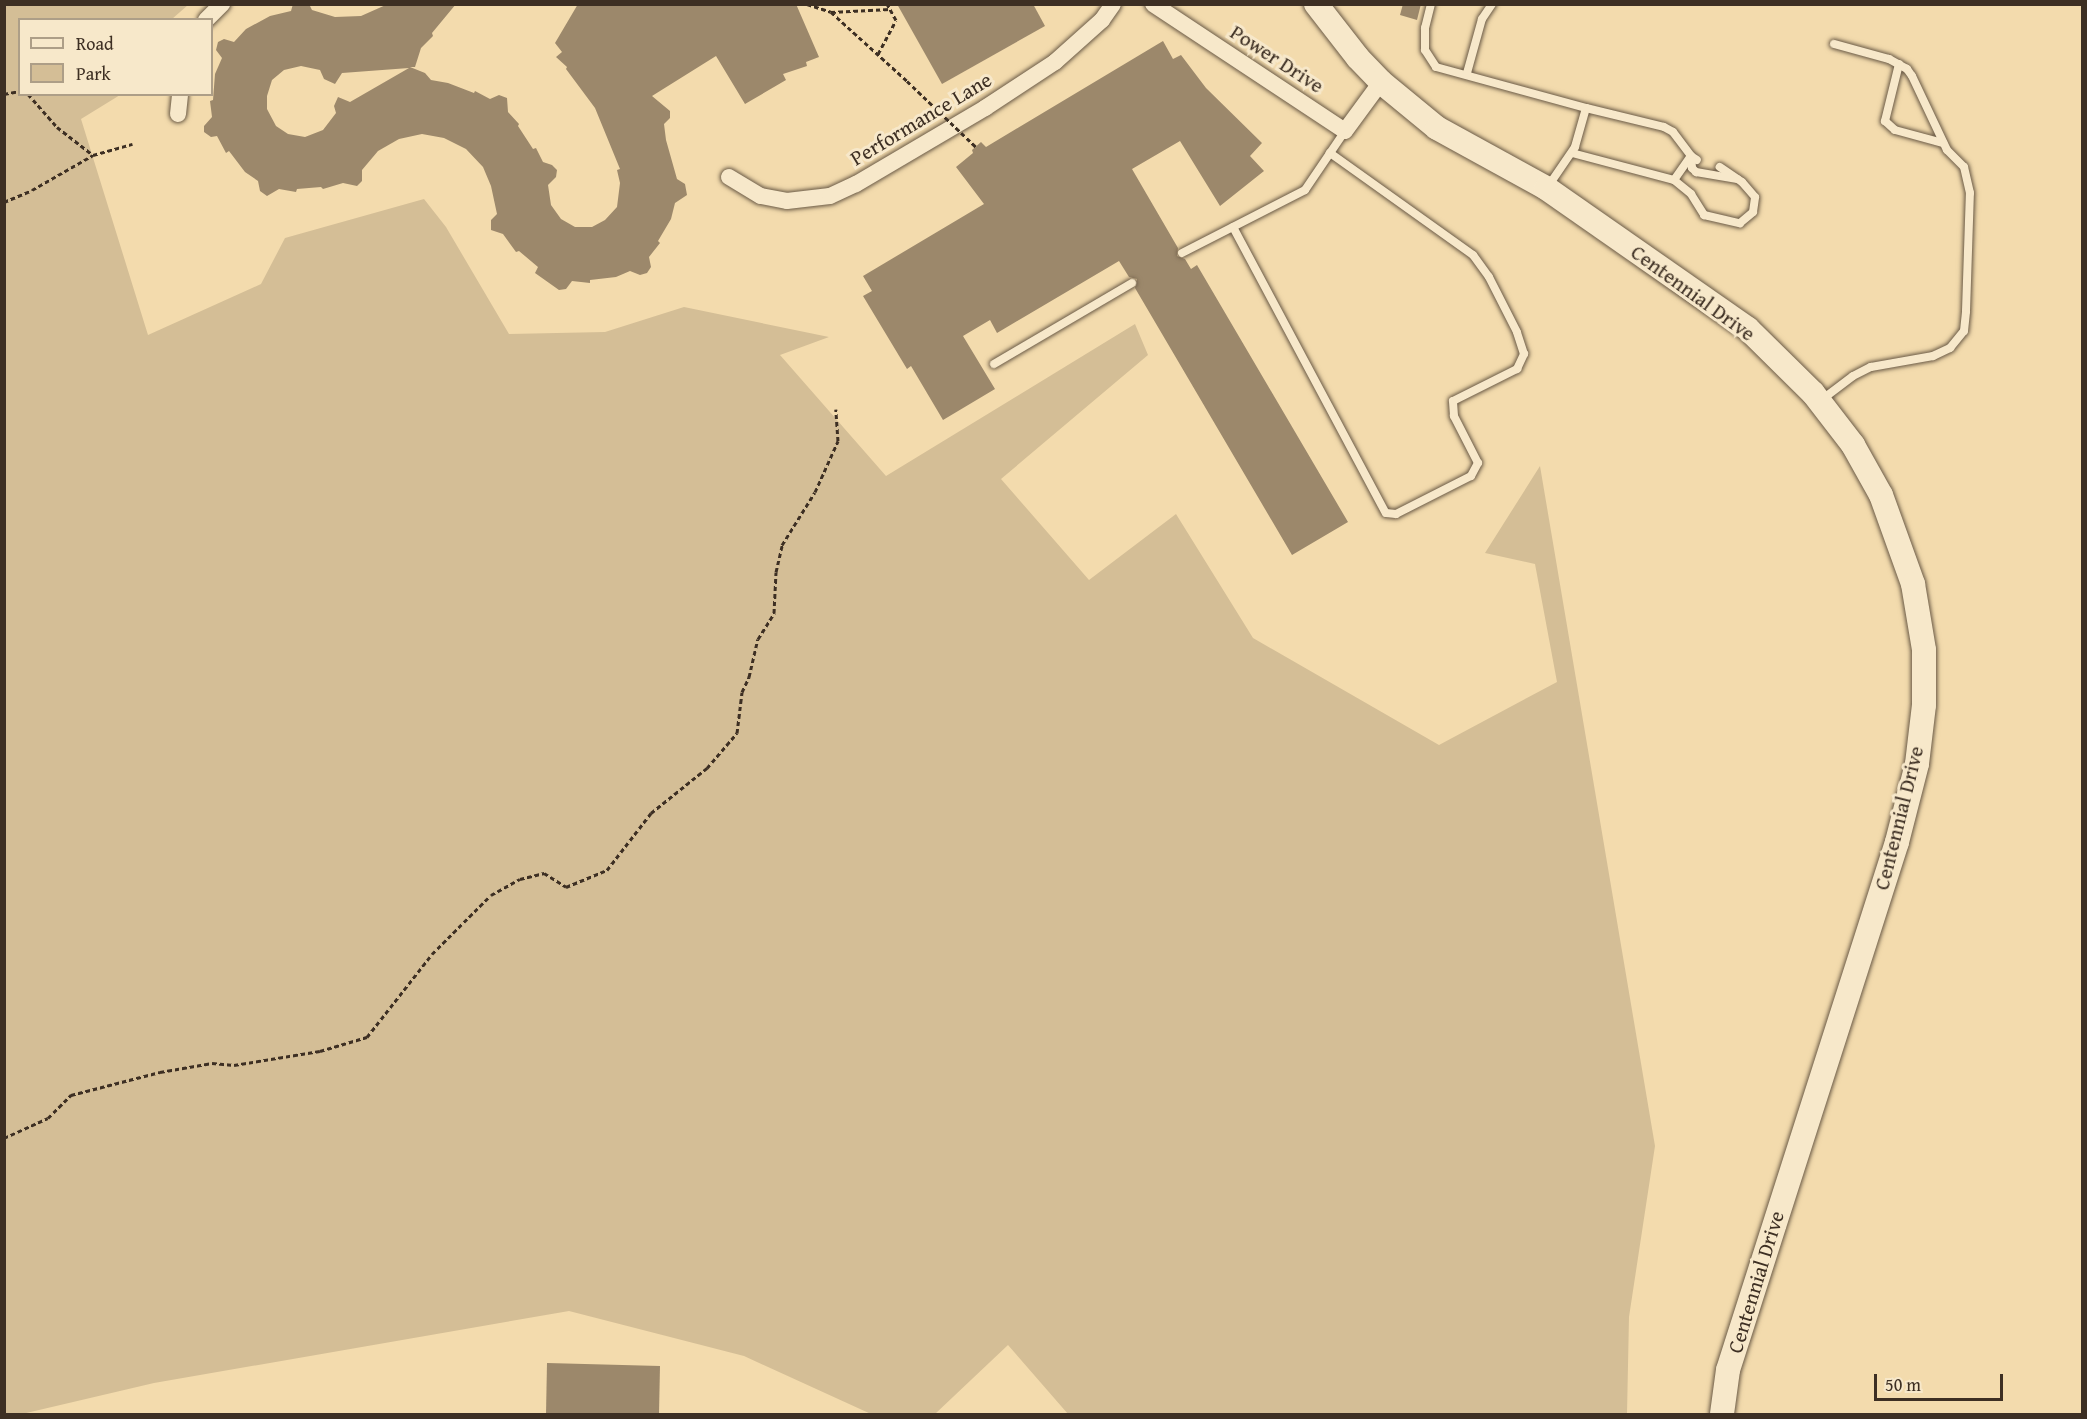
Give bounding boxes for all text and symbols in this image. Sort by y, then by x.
legend [18,18,213,96]
street label: Power Drive [1226,19,1328,99]
text: Road [76,30,114,57]
text: Park [76,60,111,87]
street label: Performance Lane [846,67,996,171]
street label: Centennial Drive [1626,239,1760,347]
street label: Centennial Drive [1869,743,1929,893]
street label: Centennial Drive [1722,1208,1790,1356]
scale bar [1877,1362,2006,1400]
text: 50 m [1885,1371,1921,1398]

